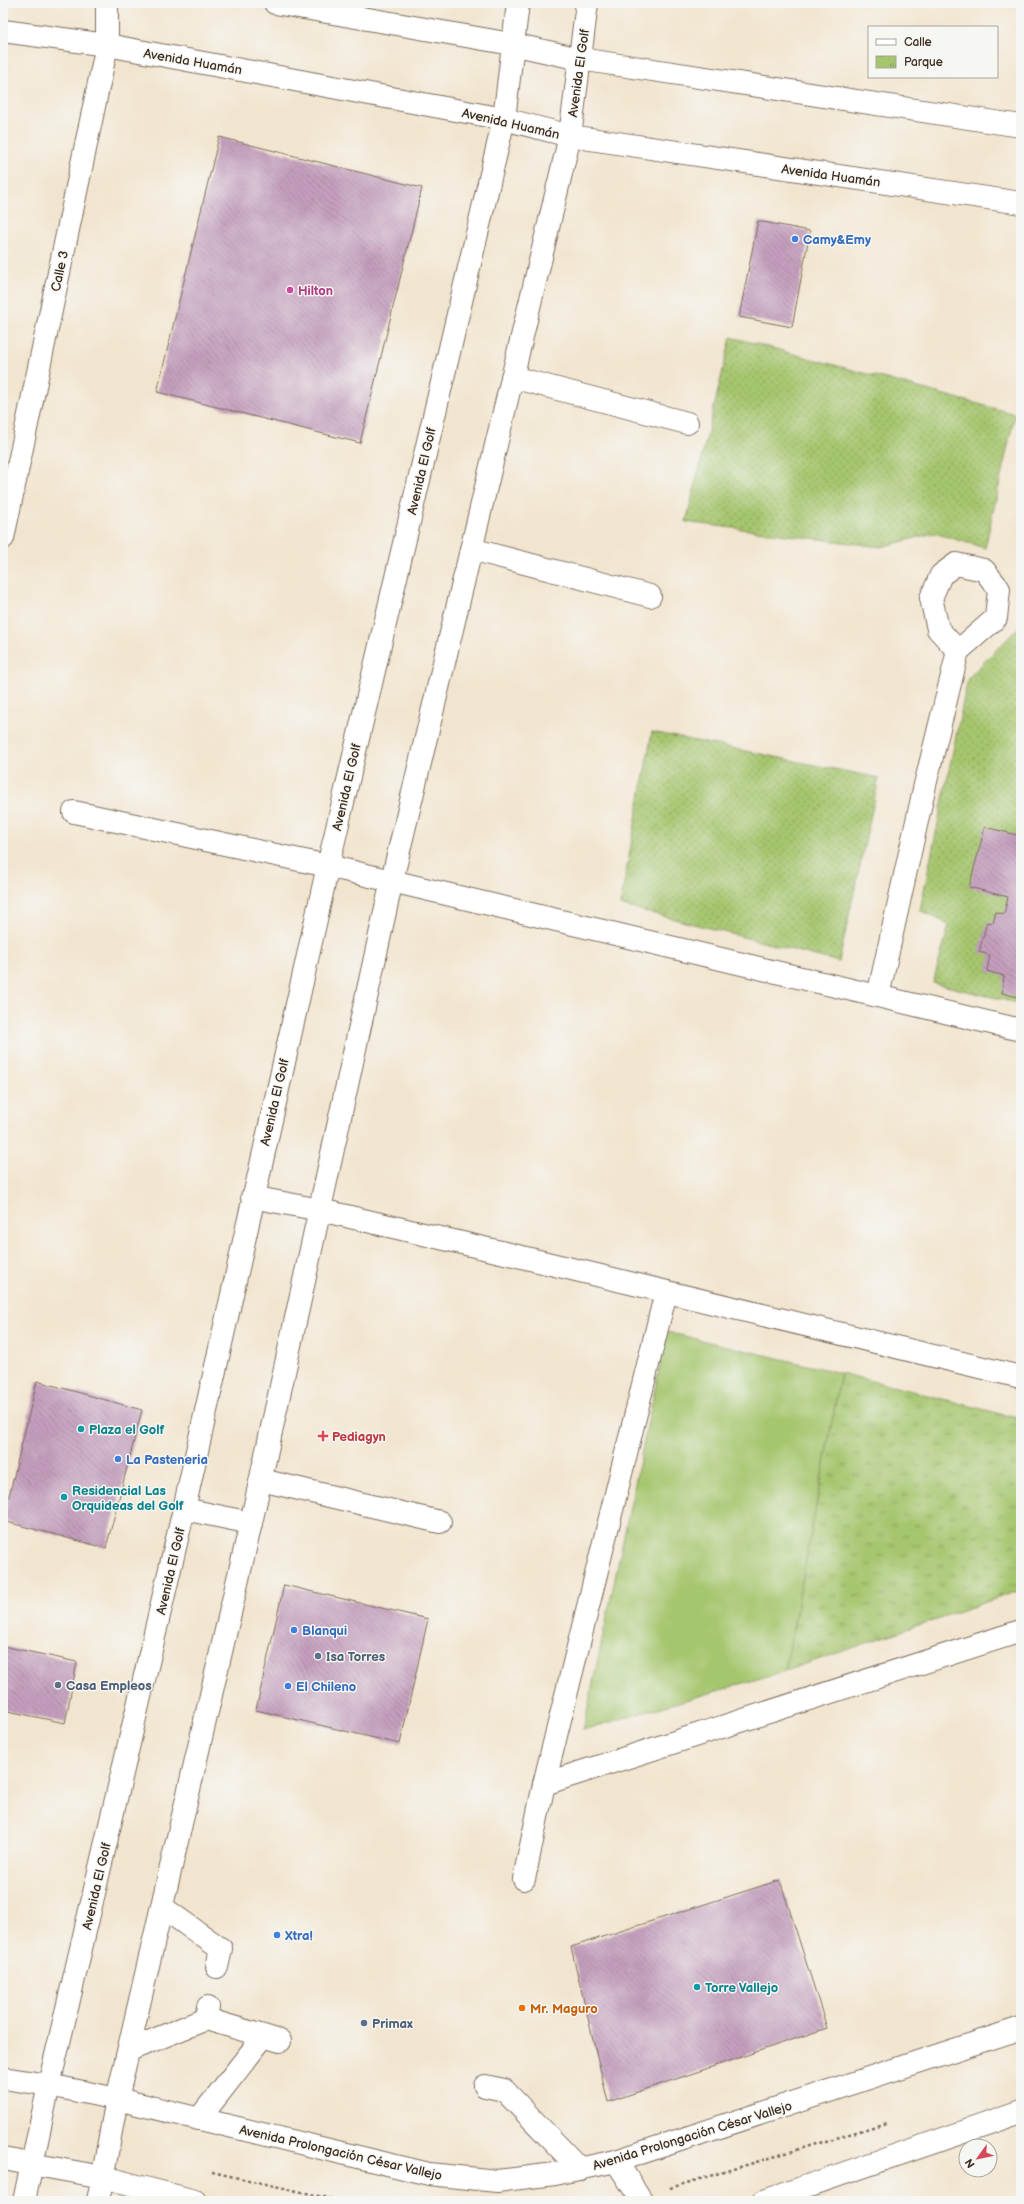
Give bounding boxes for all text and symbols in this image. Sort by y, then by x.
legend [868,26,998,78]
street label: Avenida El Golf [565,28,593,118]
text: Calle [904,35,932,50]
street label: Avenida Huamán [142,45,243,79]
text: Parque [904,55,943,70]
street label: Avenida Huamán [460,105,561,143]
street label: Avenida Huamán [780,161,881,191]
place label: Camy&Emy [803,232,871,248]
marker: Camy&Emy [790,234,800,244]
street label: Calle 3 [48,249,72,293]
place label: Hilton [298,283,333,299]
marker: Hilton [285,285,295,295]
street label: Avenida El Golf [404,426,440,516]
street label: Avenida El Golf [329,742,365,832]
street label: Avenida El Golf [257,1057,293,1147]
place label: Plaza el Golf [89,1422,165,1438]
marker: Plaza el Golf [76,1424,86,1434]
place label: Pediagyn [332,1429,386,1445]
marker: Pediagyn [317,1430,329,1442]
place label: La Pasteneria [126,1452,208,1468]
marker: La Pasteneria [113,1454,123,1464]
place label: Residencial Las Orquideas del Golf [72,1483,185,1514]
marker: Residencial Las Orquideas del Golf [59,1492,69,1502]
street label: Avenida El Golf [153,1526,189,1616]
place label: Blanqui [302,1623,347,1639]
marker: Blanqui [289,1625,299,1635]
place label: Isa Torres [326,1649,385,1665]
marker: Isa Torres [313,1651,323,1661]
place label: Casa Empleos [66,1678,152,1694]
place label: El Chileno [296,1679,356,1695]
marker: Casa Empleos [53,1680,63,1690]
marker: El Chileno [283,1681,293,1691]
street label: Avenida El Golf [79,1841,115,1931]
place label: Xtra! [285,1928,313,1944]
marker: Xtra! [272,1930,282,1940]
place label: Torre Vallejo [705,1980,778,1996]
marker: Torre Vallejo [692,1982,702,1992]
place label: Mr. Maguro [530,2001,598,2017]
marker: Mr. Maguro [517,2003,527,2013]
place label: Primax [372,2016,413,2032]
marker: Primax [359,2018,369,2028]
street label: Avenida Prolongación César Vallejo [591,2098,794,2174]
street label: Avenida Prolongación César Vallejo [238,2122,444,2184]
north arrow [958,2138,998,2178]
text: N [962,2156,978,2170]

